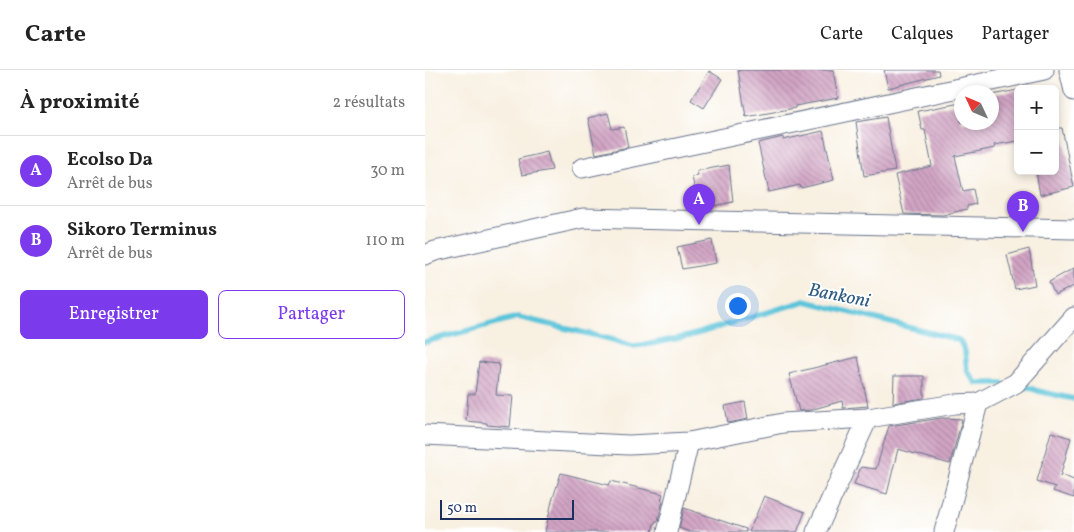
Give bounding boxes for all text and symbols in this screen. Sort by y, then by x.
text: Carte [25,18,86,52]
text: Carte [820,22,863,47]
text: Calques [891,22,953,47]
text: Partager [981,22,1049,47]
north arrow [954,85,999,130]
map controls [1014,85,1059,175]
button: + [1014,85,1059,130]
text: À proximité [20,88,139,117]
text: 2 résultats [332,92,405,114]
button: − [1014,130,1059,175]
text: Ecolso Da [67,147,153,173]
text: A [30,160,42,182]
text: 30 m [370,160,405,182]
text: Arrêt de bus [67,173,153,195]
pin: A [683,184,715,225]
pin: B [1007,191,1039,232]
text: Sikoro Terminus [67,217,217,243]
text: B [31,230,41,252]
text: 110 m [366,230,405,252]
text: Arrêt de bus [67,243,153,265]
water label: Bankoni [806,277,872,315]
button: Enregistrer [20,290,208,339]
button: Partager [218,290,405,339]
your location [725,293,751,319]
scale bar [440,497,574,520]
text: 50 m [447,499,477,518]

